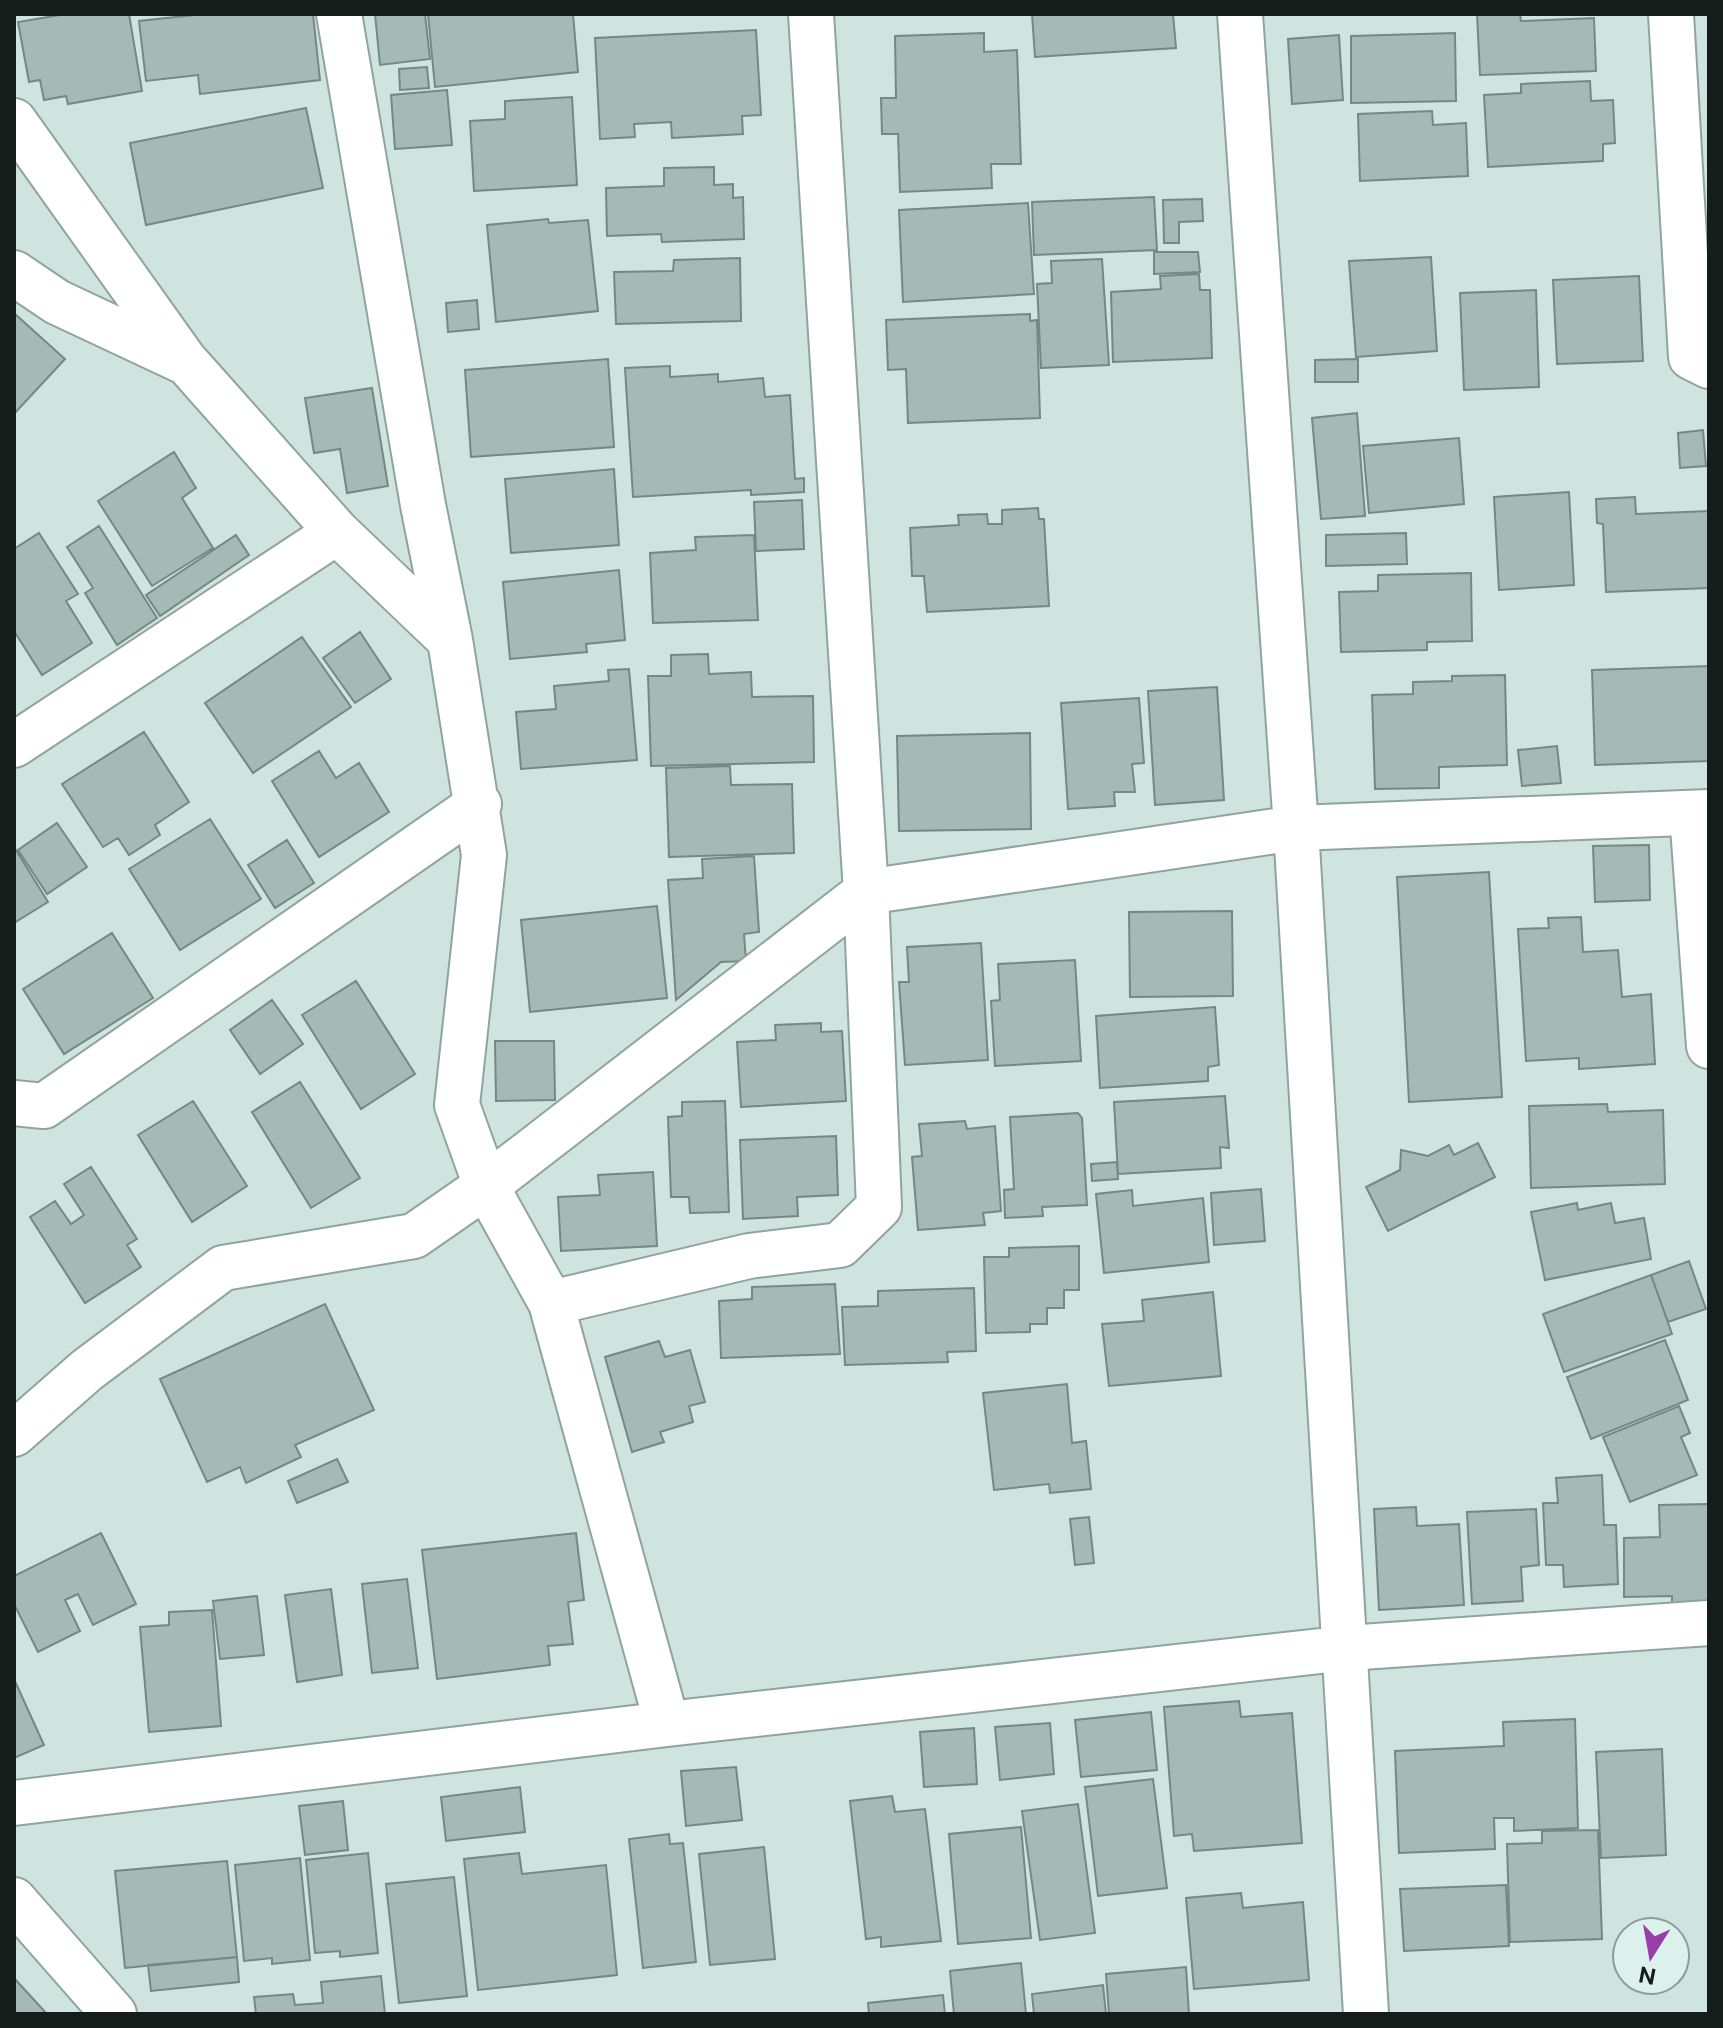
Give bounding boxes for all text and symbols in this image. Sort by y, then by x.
north arrow [1611,1916,1691,1996]
text: N [1636,1961,1658,1990]

